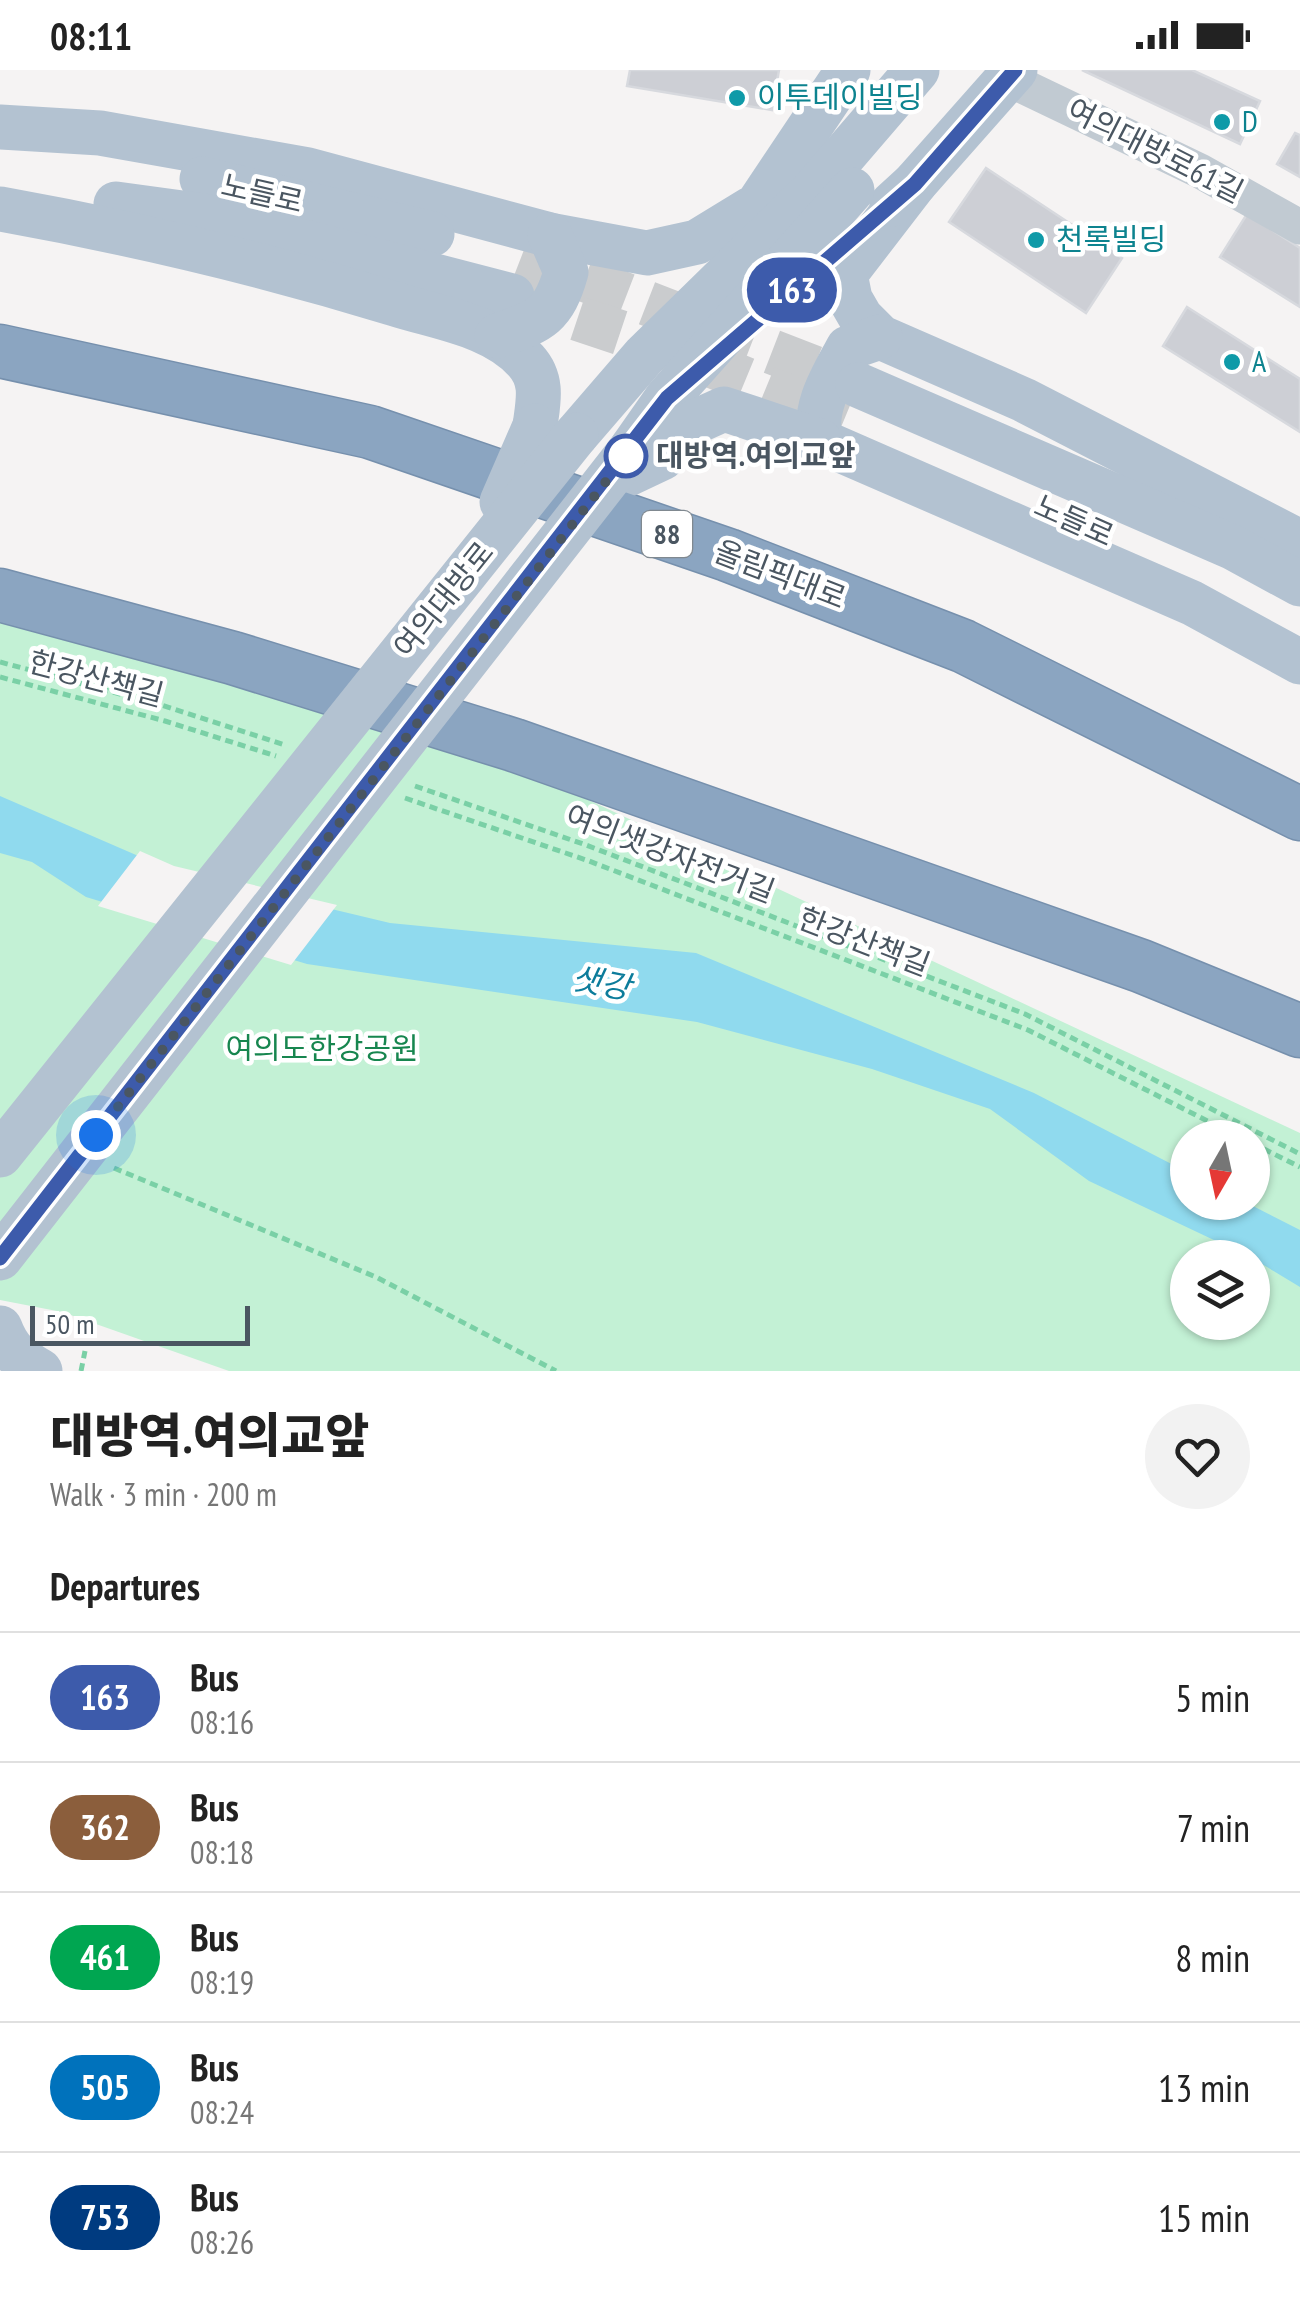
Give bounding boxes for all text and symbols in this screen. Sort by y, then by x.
text: 08:11 [50,11,132,60]
place label: 이투데이빌딩 [757,77,923,116]
marker: 이투데이빌딩 [726,87,748,109]
street label: 여의대방로61길 [1061,89,1250,211]
place label: D [1242,101,1258,140]
marker: D [1211,111,1233,133]
street label: 노들로 [218,164,307,221]
place label: 천록빌딩 [1056,219,1166,258]
marker: 천록빌딩 [1025,229,1047,251]
line badge: 163 [734,258,850,322]
text: 163 [767,267,817,313]
place label: A [1252,341,1267,380]
marker: A [1221,351,1243,373]
marker: 대방역.여의교앞 [605,435,647,477]
place label: 대방역.여의교앞 [656,435,856,474]
street label: 노들로 [1029,485,1120,554]
road number: 88 [642,511,692,557]
street label: 올림픽대로 [709,531,852,617]
street label: 여의대방로 [384,533,501,665]
street label: 한강산책길 [25,641,168,714]
street label: 여의샛강자전거길 [560,795,781,910]
street label: 한강산책길 [793,898,936,984]
water label: 샛강 [568,956,639,1009]
park label: 여의도한강공원 [225,1028,419,1067]
your location [71,1110,121,1160]
north arrow [1170,1120,1270,1220]
map controls [1170,1120,1270,1340]
button: layers [1170,1240,1270,1340]
scale bar [30,1301,250,1346]
text: 50 m [45,1305,94,1342]
text: 대방역.여의교앞 [50,1404,369,1466]
button: heart [1145,1404,1250,1509]
text: Walk · 3 min · 200 m [50,1473,277,1515]
text: Departures [50,1561,200,1610]
text: Bus [190,1652,239,1701]
text: 5 min [1175,1673,1250,1722]
text: 163 [80,1674,130,1720]
text: 08:16 [190,1701,254,1743]
text: Bus [190,1782,239,1831]
text: 7 min [1177,1803,1250,1852]
text: 362 [80,1804,130,1850]
text: 08:18 [190,1831,254,1873]
text: Bus [190,1912,239,1961]
text: 8 min [1175,1933,1250,1982]
text: 461 [80,1934,130,1980]
text: 08:19 [190,1961,254,2003]
text: Bus [190,2042,239,2091]
text: 13 min [1158,2063,1250,2112]
text: 505 [80,2064,130,2110]
text: 08:24 [190,2091,254,2133]
text: Bus [190,2172,239,2221]
text: 15 min [1158,2193,1250,2242]
text: 753 [80,2194,130,2240]
text: 08:26 [190,2221,254,2263]

